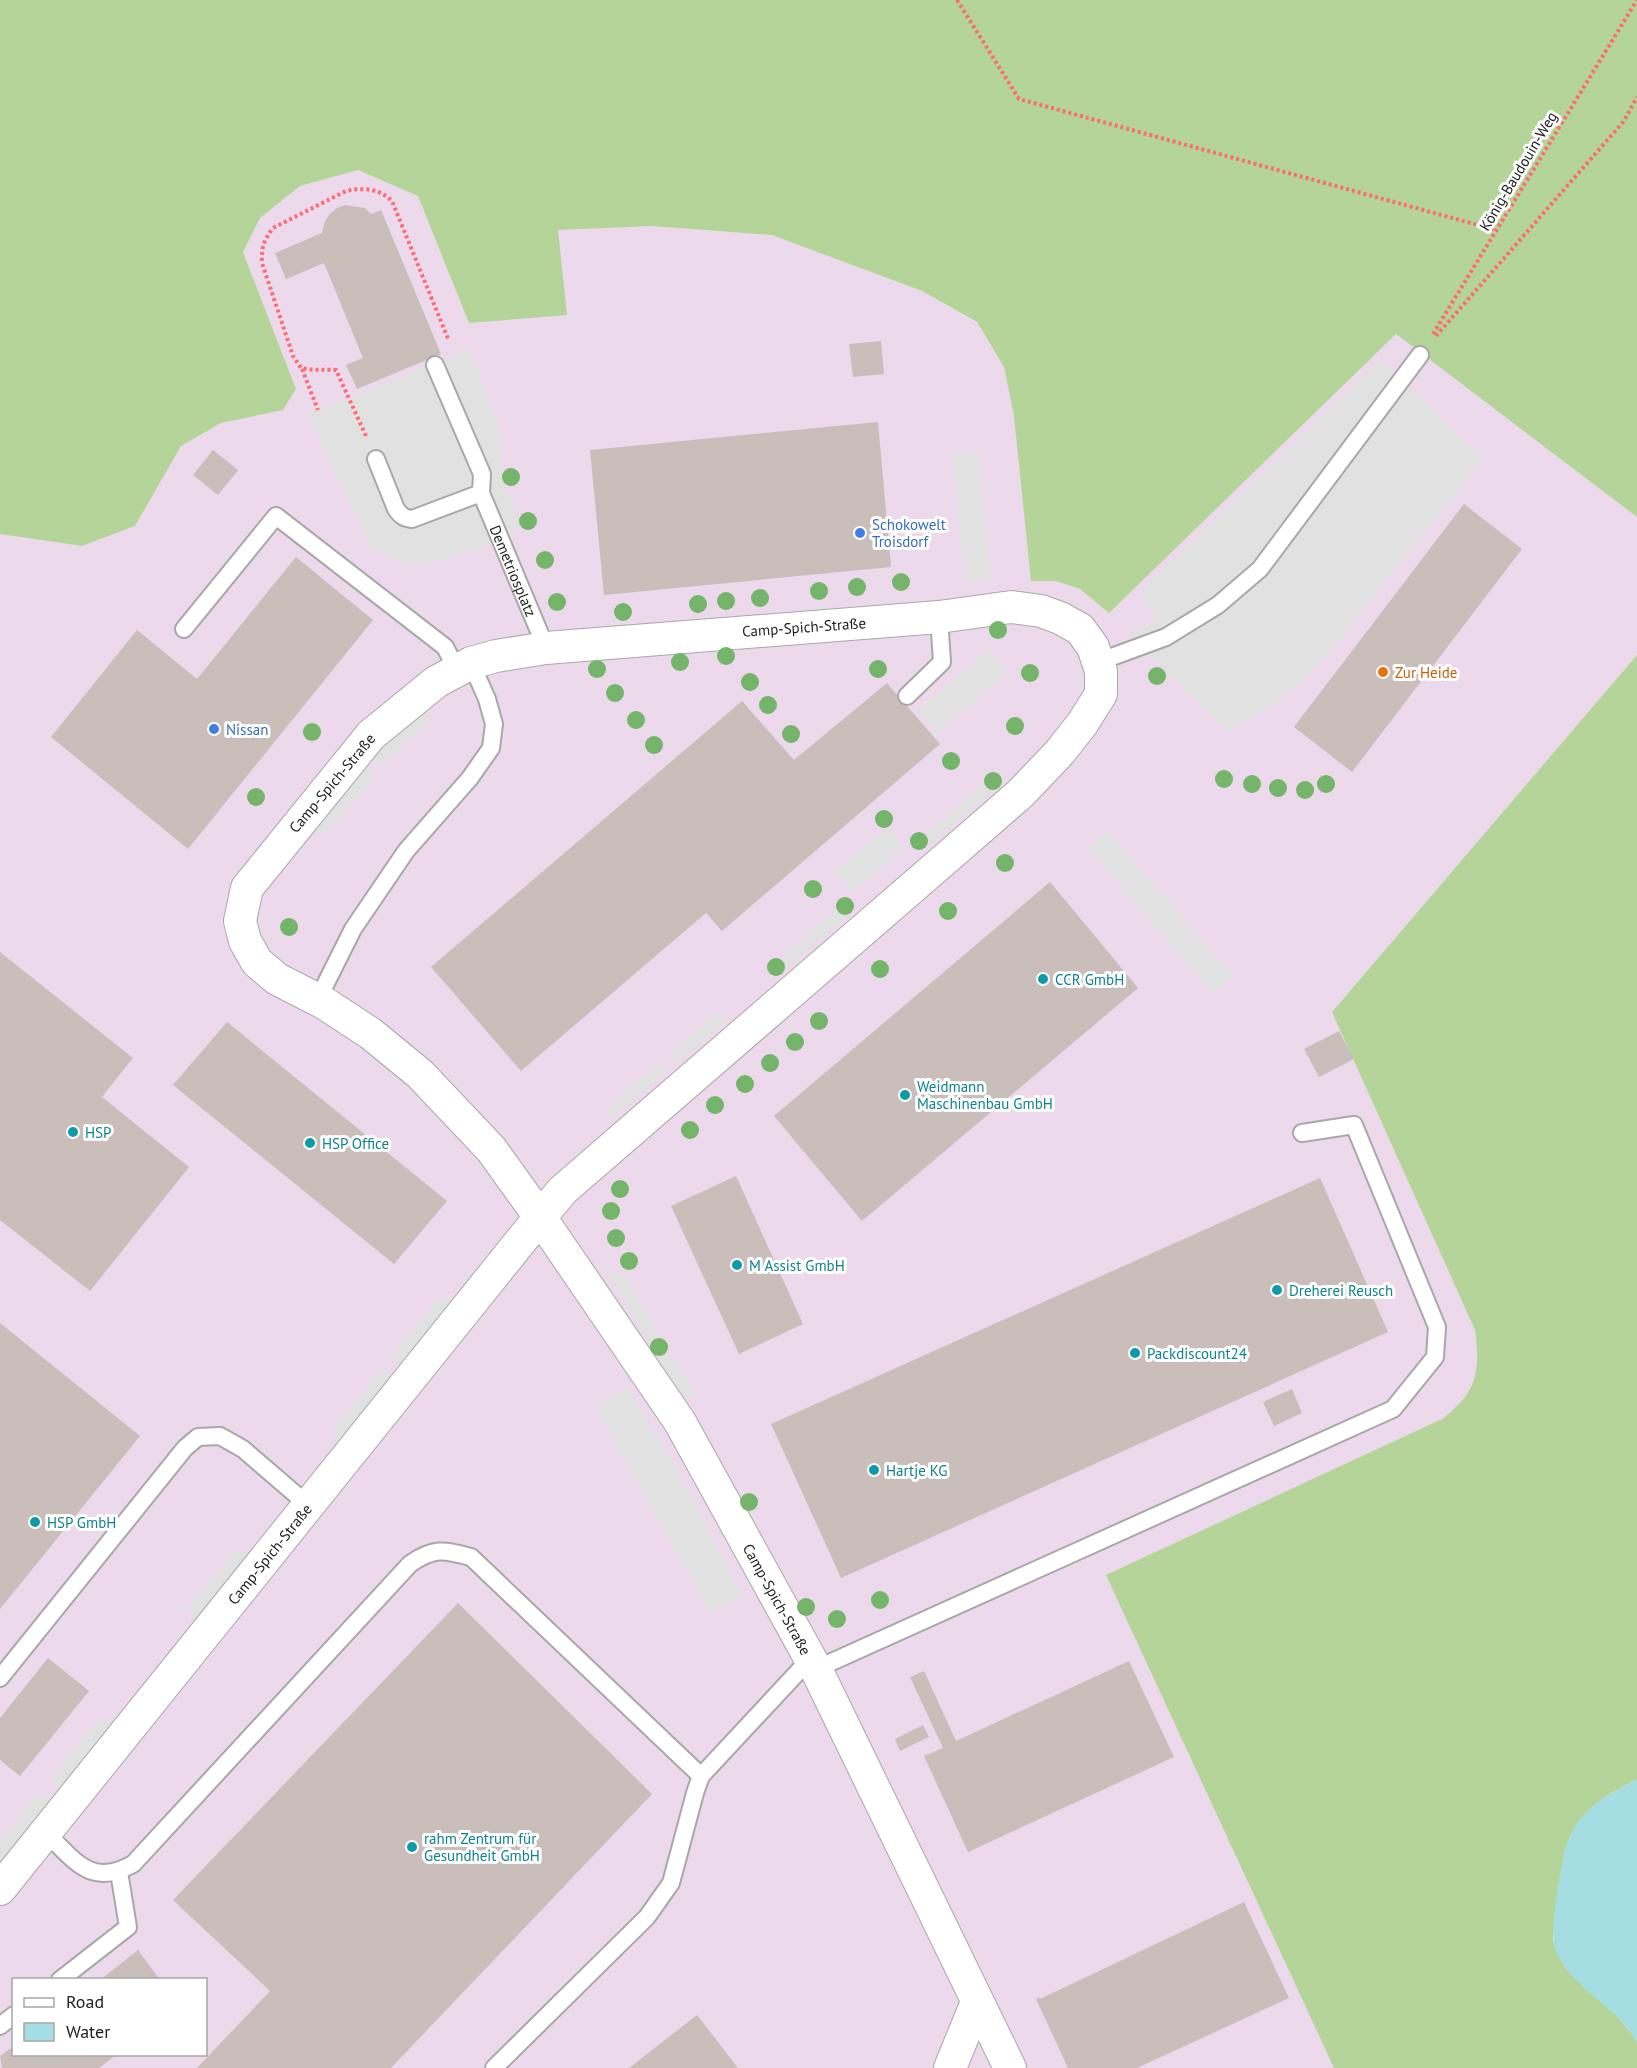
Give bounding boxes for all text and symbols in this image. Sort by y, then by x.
street label: König-Baudouin-Weg [1475,108,1561,234]
place label: Schokowelt Troisdorf [872,515,946,551]
street label: Demetriosplatz [486,522,541,619]
marker: Schokowelt Troisdorf [853,526,867,540]
street label: Camp-Spich-Straße [741,613,867,641]
place label: Zur Heide [1395,663,1457,682]
marker: Zur Heide [1376,665,1390,679]
place label: Nissan [226,720,268,739]
marker: Nissan [207,722,221,736]
street label: Camp-Spich-Straße [285,729,379,837]
place label: CCR GmbH [1055,970,1124,989]
marker: CCR GmbH [1036,972,1050,986]
place label: Weidmann Maschinenbau GmbH [917,1077,1053,1113]
marker: Weidmann Maschinenbau GmbH [898,1088,912,1102]
place label: HSP [85,1123,111,1142]
marker: HSP [66,1125,80,1139]
place label: HSP Office [322,1134,389,1153]
marker: HSP Office [303,1136,317,1150]
place label: M Assist GmbH [749,1256,845,1275]
marker: M Assist GmbH [730,1258,744,1272]
place label: Dreherei Reusch [1289,1281,1393,1300]
marker: Dreherei Reusch [1270,1283,1284,1297]
place label: Packdiscount24 [1147,1344,1247,1363]
marker: Packdiscount24 [1128,1346,1142,1360]
place label: Hartje KG [886,1461,947,1480]
marker: Hartje KG [867,1463,881,1477]
street label: Camp-Spich-Straße [223,1499,316,1608]
place label: HSP GmbH [47,1513,116,1532]
marker: HSP GmbH [28,1515,42,1529]
street label: Camp-Spich-Straße [739,1540,816,1658]
place label: rahm Zentrum für Gesundheit GmbH [424,1829,540,1865]
marker: rahm Zentrum für Gesundheit GmbH [405,1840,419,1854]
legend [12,1978,207,2056]
text: Road [66,1990,104,2013]
text: Water [66,2020,110,2043]

